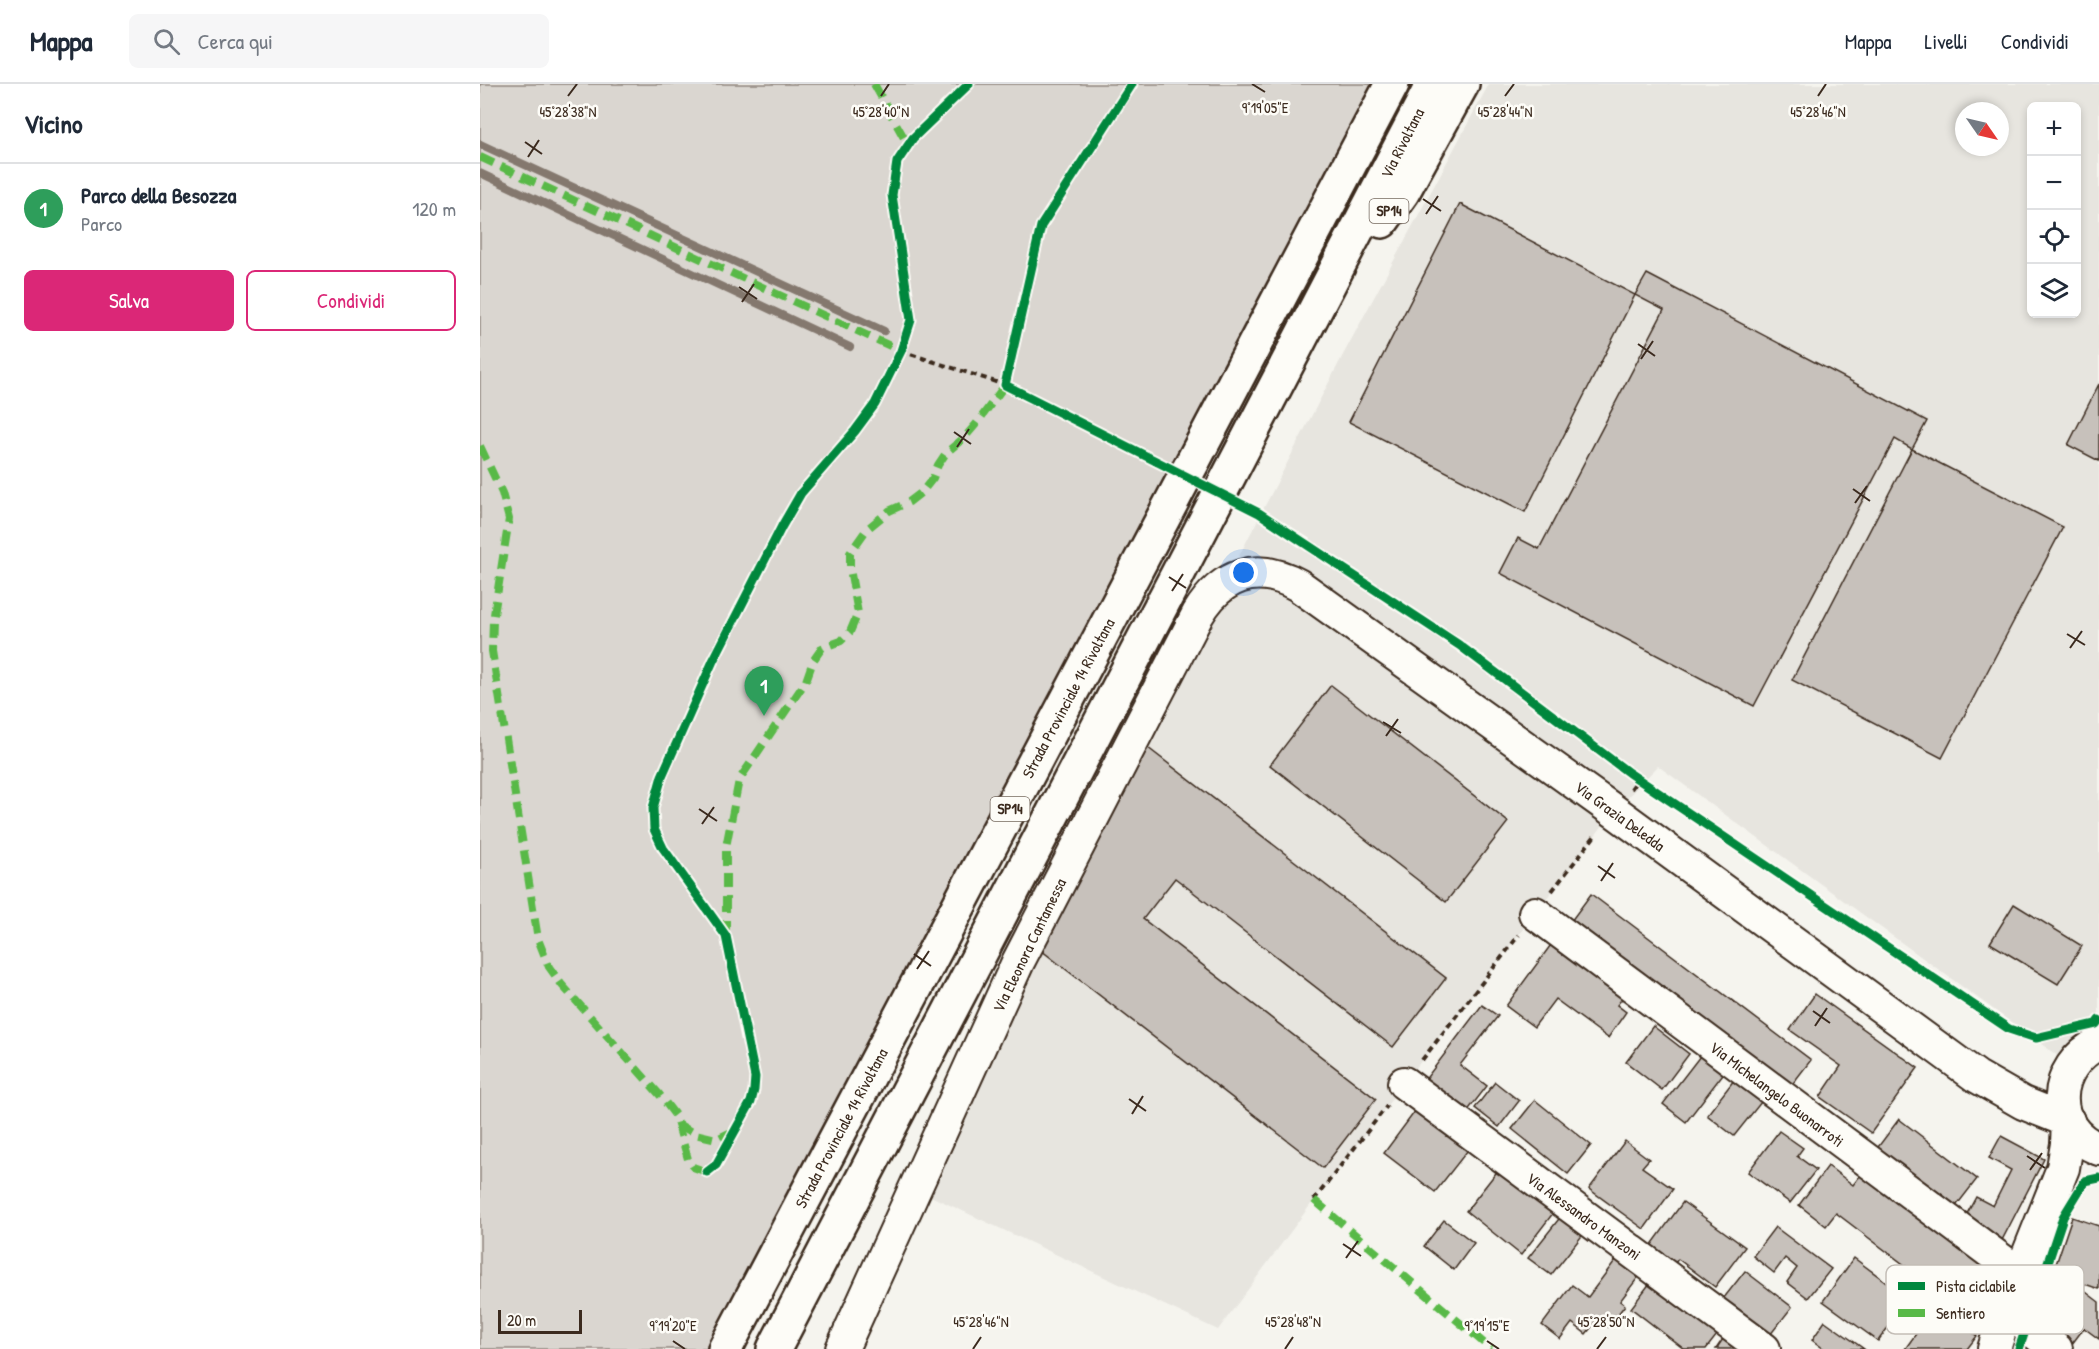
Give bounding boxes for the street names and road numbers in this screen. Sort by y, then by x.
street label: Via Rivoltana [1375,104,1429,182]
road number: SP14 [1370,199,1408,223]
street label: Strada Provinciale 14 Rivoltana [1016,614,1120,782]
street label: Via Grazia Deledda [1571,776,1669,856]
road number: SP14 [990,797,1030,821]
street label: Via Eleonora Cantamessa [987,874,1071,1016]
street label: Via Michelangelo Buonarroti [1705,1036,1849,1152]
street label: Strada Provinciale 14 Rivoltana [789,1044,893,1212]
street label: Via Alessandro Manzoni [1522,1167,1646,1265]

